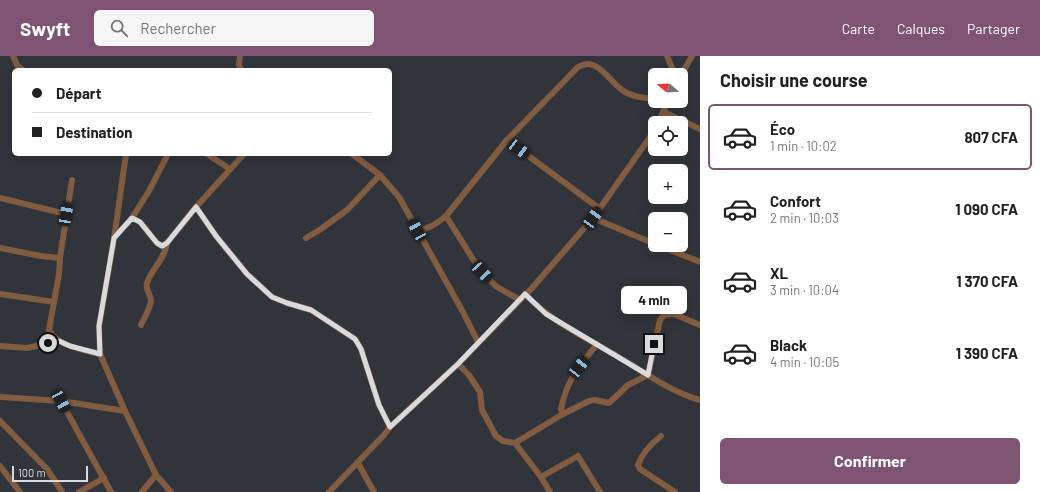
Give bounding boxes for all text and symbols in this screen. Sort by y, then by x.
search box [94,10,374,46]
text: Swyft [20,17,70,40]
icon: search [108,17,130,39]
text: Rechercher [140,19,216,37]
text: Carte [842,20,875,37]
text: Calques [897,20,945,37]
text: Partager [967,20,1020,37]
north arrow [648,68,688,108]
map controls [648,68,688,252]
text: Choisir une course [720,69,868,91]
text: Départ [56,84,101,102]
button: locate [648,116,688,156]
icon: car [722,119,758,155]
text: Éco [770,120,795,138]
text: Destination [56,123,132,141]
text: 807 CFA [964,128,1018,146]
car [506,137,532,161]
text: 1 min · 10:02 [770,138,837,154]
button: + [648,164,688,204]
icon: car [722,191,758,227]
text: Confort [770,192,821,210]
text: 1 090 CFA [955,200,1018,218]
car [58,201,74,227]
car [581,205,605,231]
text: 2 min · 10:03 [770,210,839,226]
button: − [648,212,688,252]
car [406,217,428,243]
car [469,259,495,285]
icon: car [722,263,758,299]
text: XL [770,264,788,282]
text: 1 370 CFA [956,272,1018,290]
text: 3 min · 10:04 [770,282,839,298]
callout: 4 min [621,286,687,314]
text: 4 min [638,292,670,308]
route start [39,334,57,352]
route end [645,335,663,353]
icon: car [722,335,758,371]
text: Black [770,336,807,354]
text: 1 390 CFA [956,344,1018,362]
car [567,354,591,380]
text: 4 min · 10:05 [770,354,839,370]
car [50,388,72,414]
button: Confirmer [720,438,1020,484]
scale bar [12,464,88,483]
text: 100 m [18,466,46,479]

